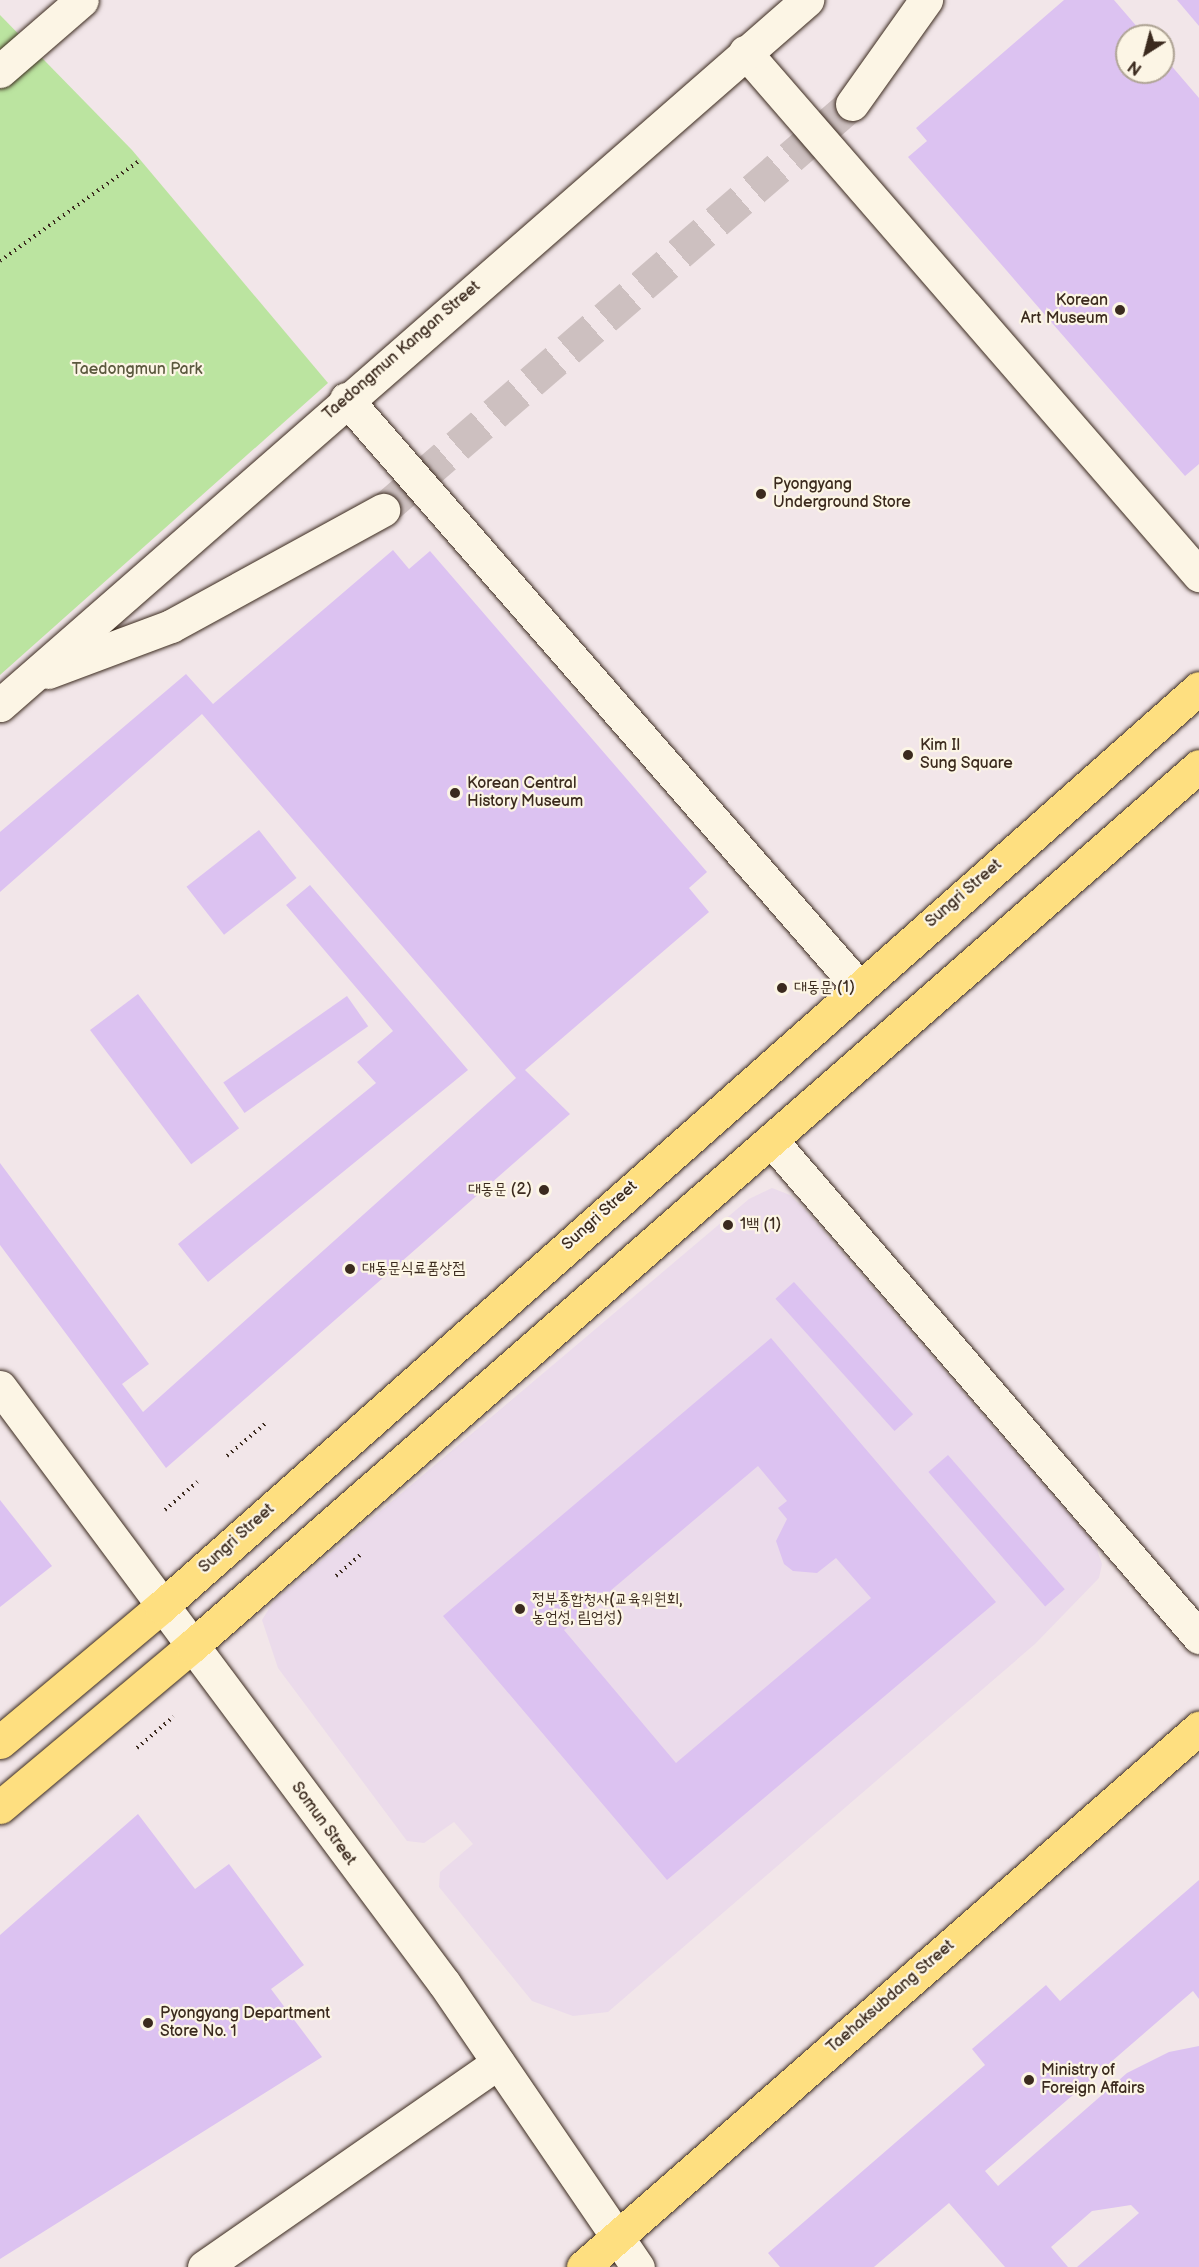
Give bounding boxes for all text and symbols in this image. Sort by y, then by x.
north arrow [1115,24,1175,84]
text: N [1125,56,1146,79]
street label: Taedongmun Kangan Street [319,277,485,425]
place label: Korean Art Museum [1021,291,1108,329]
marker: Korean Art Museum [1113,303,1127,317]
park label: Taedongmun Park [72,360,202,380]
place label: Pyongyang Underground Store [773,475,911,513]
marker: Pyongyang Underground Store [754,487,768,501]
place label: Kim Il Sung Square [920,736,1013,774]
marker: Kim Il Sung Square [901,748,915,762]
place label: Korean Central History Museum [467,774,584,812]
marker: Korean Central History Museum [448,786,462,800]
street label: Sungri Street [922,856,1006,932]
place label: 대동문 (1) [794,978,855,998]
marker: 대동문 (1) [775,981,789,995]
street label: Sungri Street [558,1177,642,1255]
place label: 대동문 (2) [468,1180,532,1200]
marker: 대동문 (2) [537,1183,551,1197]
place label: 1백 (1) [740,1215,781,1235]
marker: 1백 (1) [721,1218,735,1232]
place label: 대동문식료품상점 [362,1259,465,1279]
marker: 대동문식료품상점 [343,1262,357,1276]
street label: Sungri Street [195,1500,279,1578]
place label: 정부종합청사(교육위원회, 농업성, 림업성) [532,1590,682,1628]
marker: 정부종합청사(교육위원회, 농업성, 림업성) [513,1602,527,1616]
street label: Somun Street [286,1779,360,1869]
street label: Taehaksubdang Street [823,1936,959,2058]
place label: Pyongyang Department Store No. 1 [160,2004,330,2042]
marker: Pyongyang Department Store No. 1 [141,2016,155,2030]
place label: Ministry of Foreign Affairs [1041,2061,1145,2099]
marker: Ministry of Foreign Affairs [1022,2073,1036,2087]

